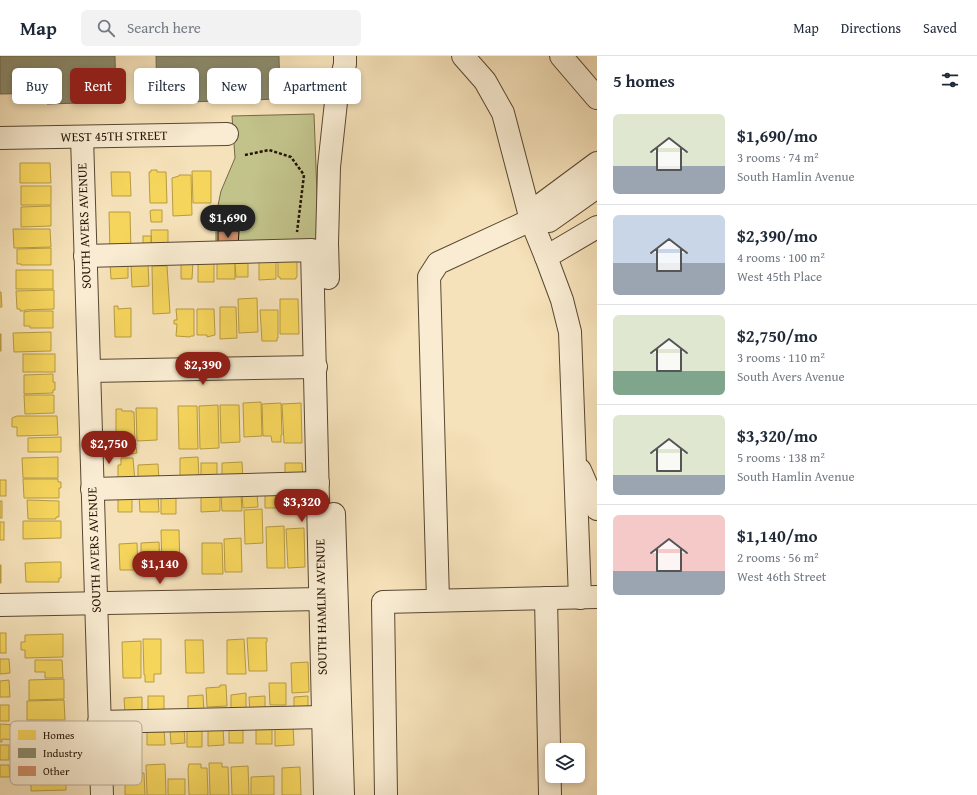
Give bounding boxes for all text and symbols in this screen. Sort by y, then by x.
search box [81,10,361,46]
text: Map [20,14,57,42]
icon: search [95,17,117,39]
text: Search here [127,17,201,38]
text: Map [793,18,819,38]
text: Directions [841,18,901,38]
text: Saved [923,18,957,38]
chip: Buy [12,68,62,104]
chip: Rent [70,68,126,104]
chip: Filters [134,68,199,104]
chip: New [207,68,261,104]
chip: Apartment [269,68,361,104]
text: 5 homes [613,68,675,93]
icon: filters [939,69,961,91]
text: $1,690/mo [737,123,818,148]
street label: WEST 45TH STREET [60,126,168,146]
icon: home [645,130,693,178]
text: 3 rooms · 74 m² [737,148,819,167]
street label: SOUTH AVERS AVENUE [72,162,96,289]
text: South Hamlin Avenue [737,167,855,186]
pin: $1,690 [195,205,261,239]
text: $1,690 [209,208,247,227]
text: $2,390/mo [737,223,818,248]
icon: home [645,231,693,279]
text: 4 rooms · 100 m² [737,248,825,267]
text: West 45th Place [737,267,822,286]
text: $2,750/mo [737,323,818,348]
icon: home [645,331,693,379]
text: 3 rooms · 110 m² [737,348,825,367]
pin: $2,390 [170,352,236,386]
text: $2,390 [184,355,222,374]
text: South Avers Avenue [737,367,845,386]
text: $3,320/mo [737,423,818,448]
pin: $2,750 [76,431,142,465]
icon: home [645,431,693,479]
text: $2,750 [90,434,128,453]
text: 5 rooms · 138 m² [737,448,825,467]
text: South Hamlin Avenue [737,467,855,486]
street label: SOUTH AVERS AVENUE [82,486,106,613]
pin: $3,320 [269,489,335,523]
text: $3,320 [283,492,321,511]
text: $1,140/mo [737,523,818,548]
icon: home [645,531,693,579]
street label: SOUTH HAMLIN AVENUE [310,538,332,675]
text: 2 rooms · 56 m² [737,548,819,567]
pin: $1,140 [127,551,193,585]
text: $1,140 [141,554,179,573]
text: West 46th Street [737,567,826,586]
legend [10,721,142,785]
text: Homes [43,727,74,743]
map controls [545,743,585,783]
button: layers [545,743,585,783]
text: Industry [43,745,83,761]
text: Other [43,763,70,779]

